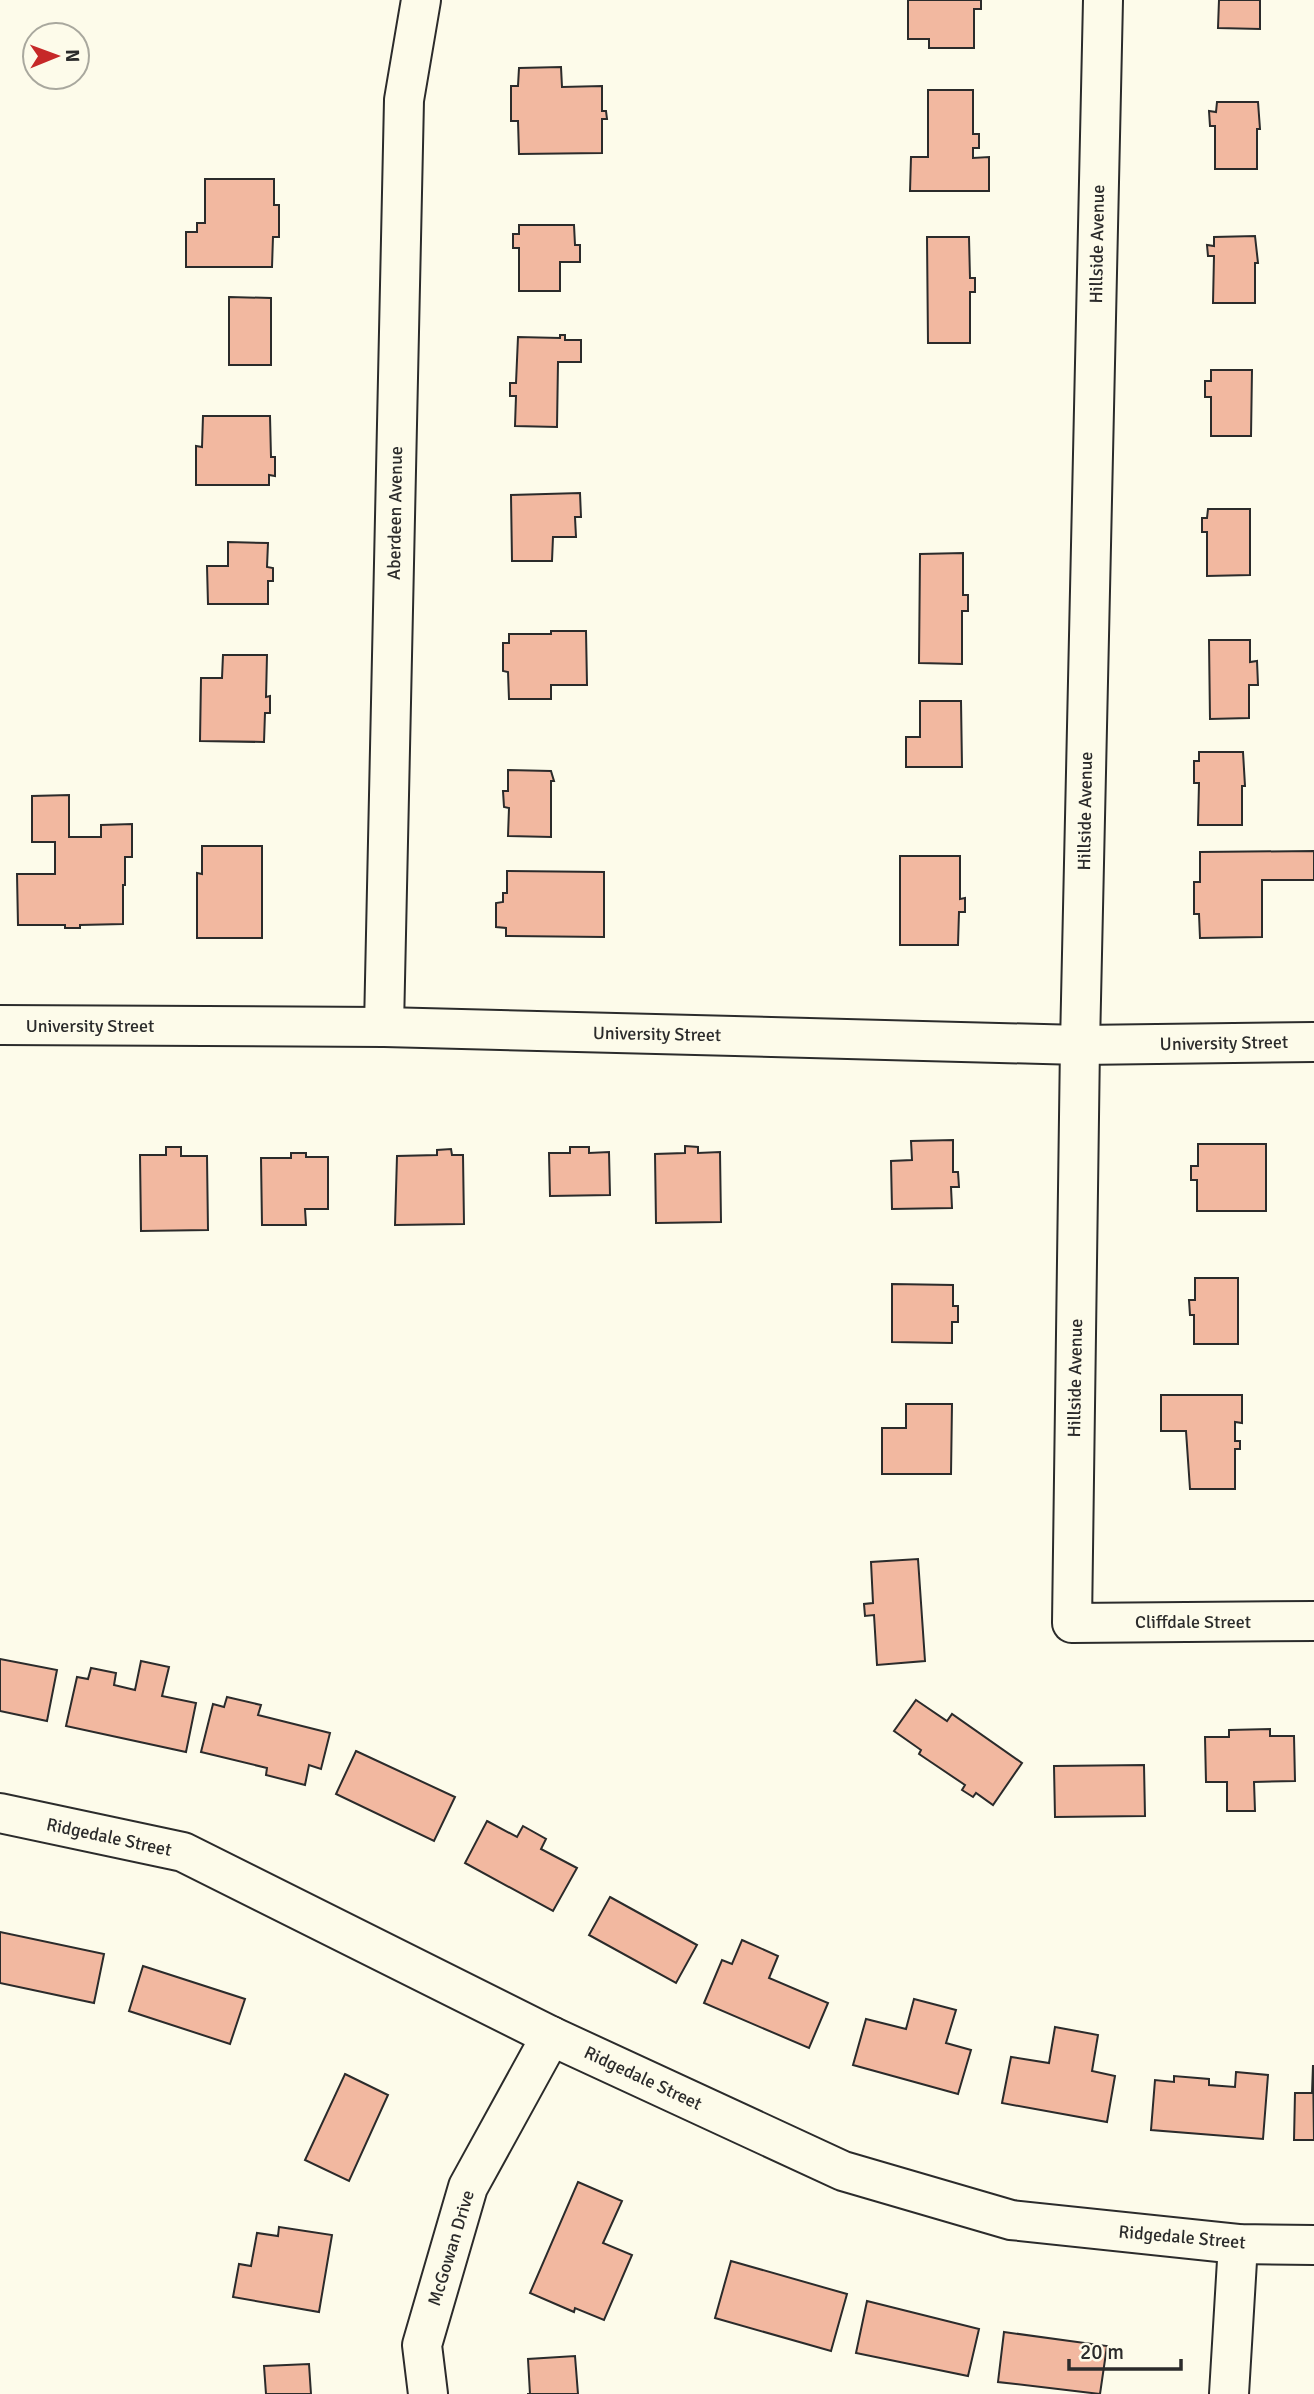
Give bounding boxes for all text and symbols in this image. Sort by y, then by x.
north arrow [21,21,91,91]
text: N [60,49,84,63]
street label: Hillside Avenue [1085,184,1109,304]
street label: Aberdeen Avenue [383,446,407,580]
street label: Hillside Avenue [1073,751,1097,871]
street label: University Street [26,1015,154,1037]
street label: University Street [593,1022,721,1046]
street label: University Street [1160,1031,1288,1055]
street label: Hillside Avenue [1063,1318,1087,1438]
street label: Cliffdale Street [1135,1611,1251,1633]
street label: Ridgedale Street [44,1813,174,1861]
street label: Ridgedale Street [581,2041,705,2115]
street label: McGowan Drive [423,2188,479,2308]
street label: Ridgedale Street [1118,2220,1246,2254]
scale bar [1069,2328,1181,2372]
text: 20 m [1080,2339,1124,2365]

